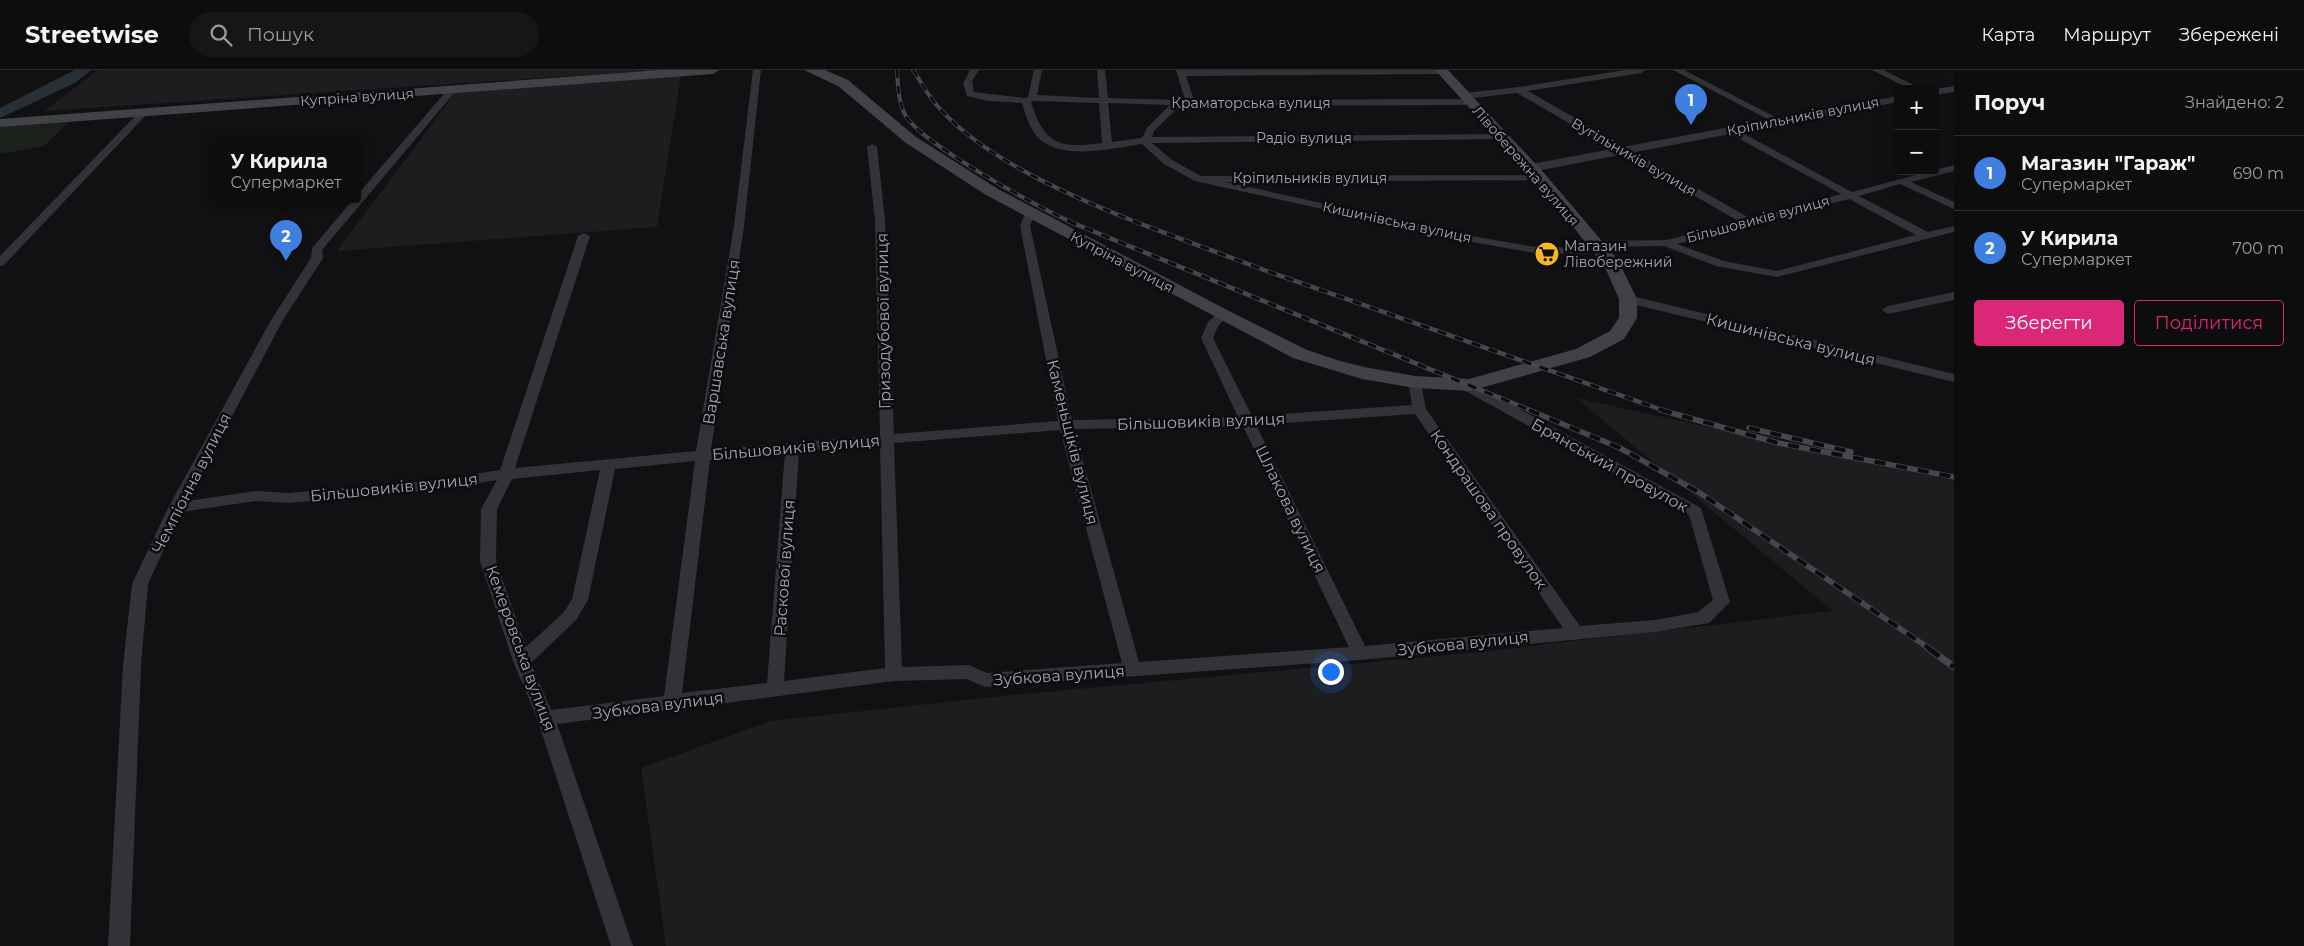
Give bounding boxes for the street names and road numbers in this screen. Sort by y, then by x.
street label: Купріна вулиця [300,84,414,110]
street label: Кріпильників вулиця [1725,92,1881,140]
street label: Краматорська вулиця [1171,94,1331,112]
street label: Лівобережна вулиця [1469,102,1583,230]
street label: Вугільників вулиця [1568,114,1700,200]
street label: Радіо вулиця [1256,129,1352,147]
street label: Кріпильників вулиця [1233,169,1387,187]
street label: Більшовиків вулиця [1684,191,1832,247]
street label: Кишинівська вулиця [1321,197,1473,247]
street label: Купріна вулиця [1067,227,1177,297]
street label: Гризодубової вулиця [872,233,895,409]
street label: Варшавська вулиця [699,258,744,426]
street label: Кишинівська вулиця [1704,309,1877,370]
street label: Каменьщіків вулиця [1043,358,1102,527]
street label: Більшовиків вулиця [1116,409,1286,434]
street label: Чемпіонна вулиця [148,410,235,556]
street label: Брянський провулок [1528,414,1692,517]
street label: Кондрашова провулок [1426,426,1551,593]
street label: Більшовиків вулиця [711,431,881,464]
street label: Шлакова вулиця [1251,442,1330,576]
street label: Більшовиків вулиця [309,469,479,506]
street label: Раскової вулиця [770,499,799,637]
street label: Кемеровська вулиця [482,563,559,734]
street label: Зубкова вулиця [1397,627,1530,660]
street label: Зубкова вулиця [993,661,1125,690]
street label: Зубкова вулиця [592,688,725,723]

